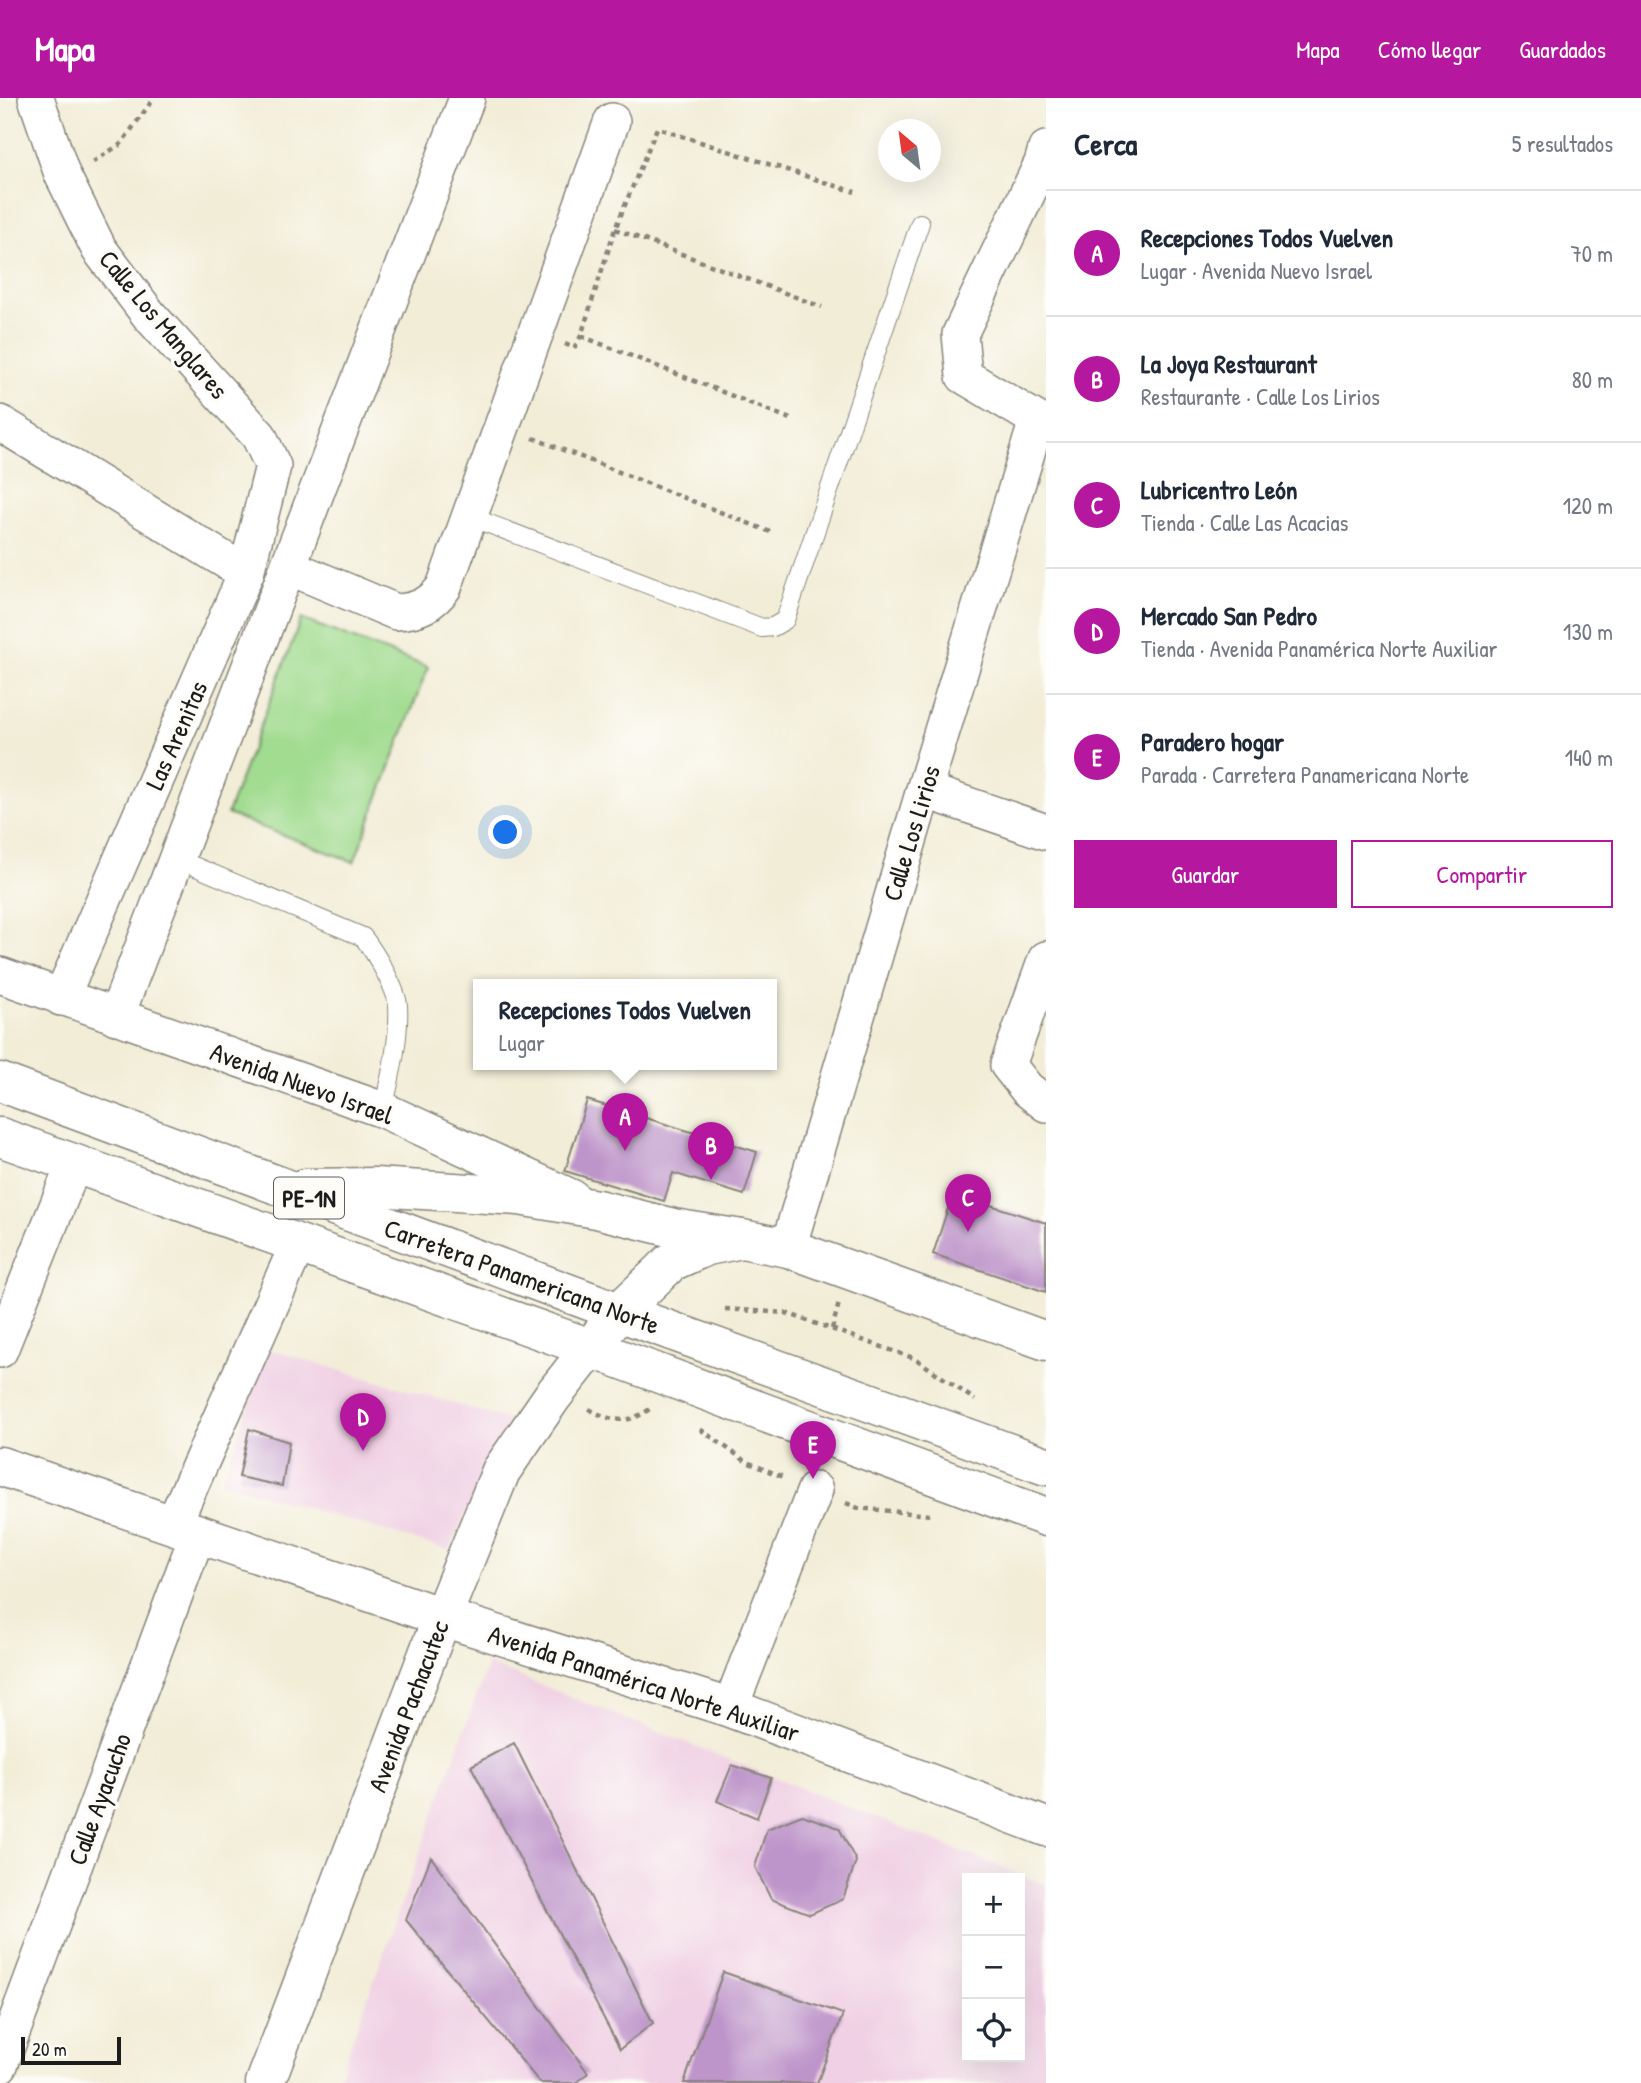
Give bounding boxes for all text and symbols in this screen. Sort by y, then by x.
text: Mapa [35,27,95,71]
text: Mapa [1296,33,1340,65]
text: Cómo llegar [1378,33,1481,65]
text: Guardados [1519,33,1606,65]
north arrow [878,119,941,182]
text: Cerca [1074,124,1137,164]
text: 5 resultados [1512,128,1613,159]
text: Recepciones Todos Vuelven [1141,220,1393,255]
text: A [1091,238,1103,269]
text: 70 m [1570,238,1613,269]
street label: Calle Los Manglares [91,242,237,406]
text: Lugar · Avenida Nuevo Israel [1141,255,1372,286]
text: La Joya Restaurant [1141,346,1317,381]
text: B [1091,364,1103,395]
text: 80 m [1572,364,1613,395]
text: Restaurante · Calle Los Lirios [1141,381,1380,412]
text: Lubricentro León [1141,472,1297,507]
text: C [1091,490,1103,521]
text: 120 m [1563,490,1613,521]
text: Tienda · Calle Las Acacias [1141,507,1348,538]
text: Mercado San Pedro [1141,598,1317,633]
text: D [1092,616,1102,647]
text: 130 m [1563,616,1613,647]
text: Tienda · Avenida Panamérica Norte Auxiliar [1141,633,1497,664]
street label: Las Arenitas [136,675,216,795]
text: Paradero hogar [1141,724,1284,759]
text: E [1092,742,1102,773]
text: 140 m [1565,742,1613,773]
text: Parada · Carretera Panamericana Norte [1141,759,1469,790]
street label: Calle Los Lirios [874,761,948,905]
your location [488,815,522,849]
button: Guardar [1074,840,1337,908]
button: Compartir [1351,840,1613,908]
popup [473,979,777,1070]
text: Recepciones Todos Vuelven [499,992,751,1027]
text: Lugar [499,1027,545,1058]
street label: Avenida Nuevo Israel [206,1034,398,1132]
pin: A [602,1093,648,1151]
pin: B [688,1122,734,1180]
pin: C [945,1174,991,1232]
road number: PE-1N [274,1178,344,1218]
street label: Carretera Panamericana Norte [379,1210,665,1342]
pin: D [340,1393,386,1451]
pin: E [790,1421,836,1479]
street label: Avenida Pachacutec [359,1615,457,1797]
street label: Avenida Panamérica Norte Auxiliar [484,1616,804,1750]
street label: Calle Ayacucho [59,1728,139,1870]
map controls [962,1873,1025,2062]
button: + [962,1873,1025,1936]
button: − [962,1936,1025,1999]
button: locate [962,1999,1025,2062]
scale bar [21,2034,121,2066]
text: 20 m [32,2036,67,2062]

